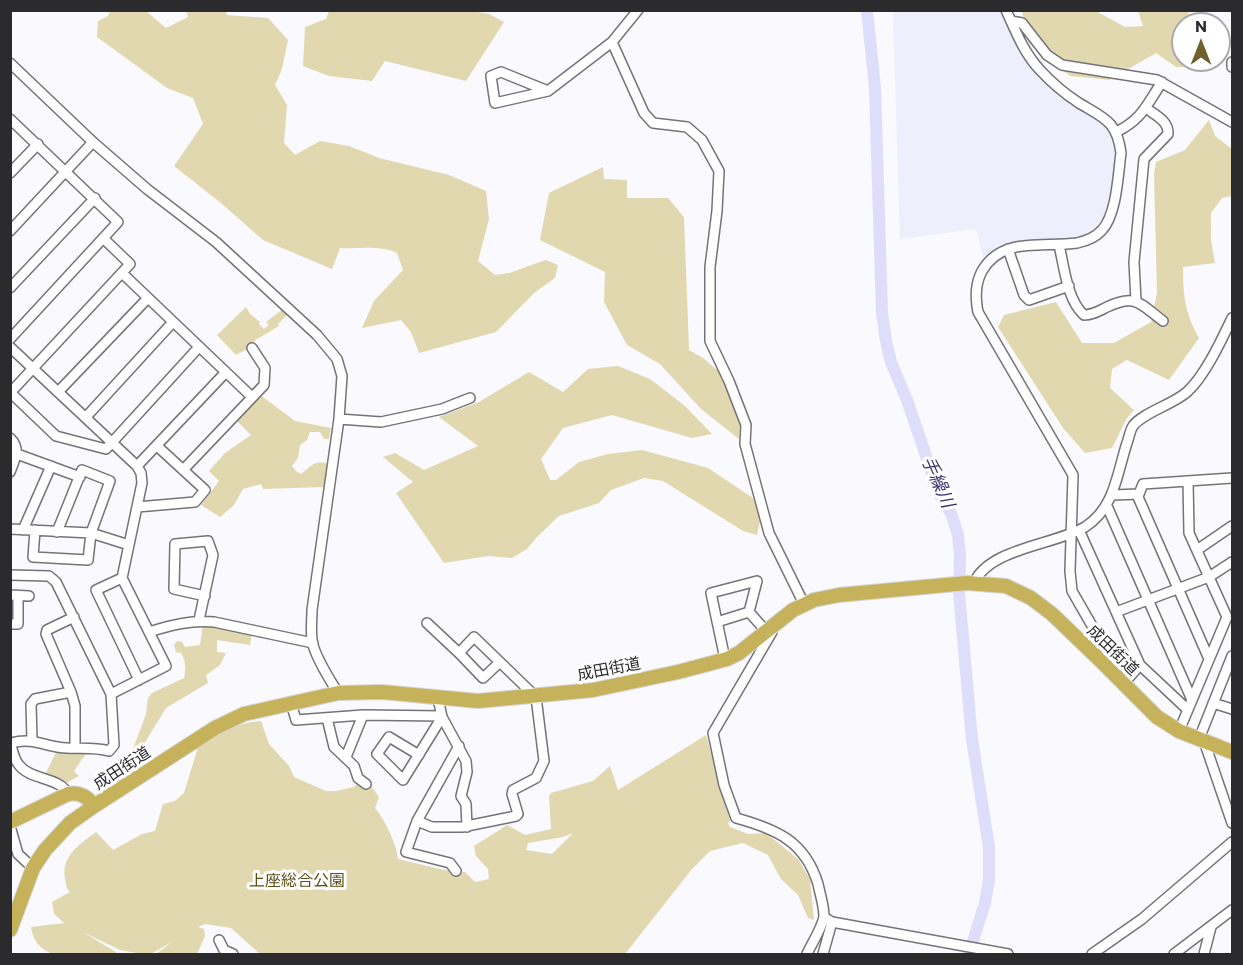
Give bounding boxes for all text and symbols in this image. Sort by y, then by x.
north arrow [1171,12,1231,72]
text: N [1195,16,1207,35]
water label: 手繰川 [917,453,959,511]
street label: 成田街道 [1083,621,1143,679]
street label: 成田街道 [576,653,642,685]
street label: 成田街道 [90,743,154,793]
park label: 上座総合公園 [249,871,345,891]

